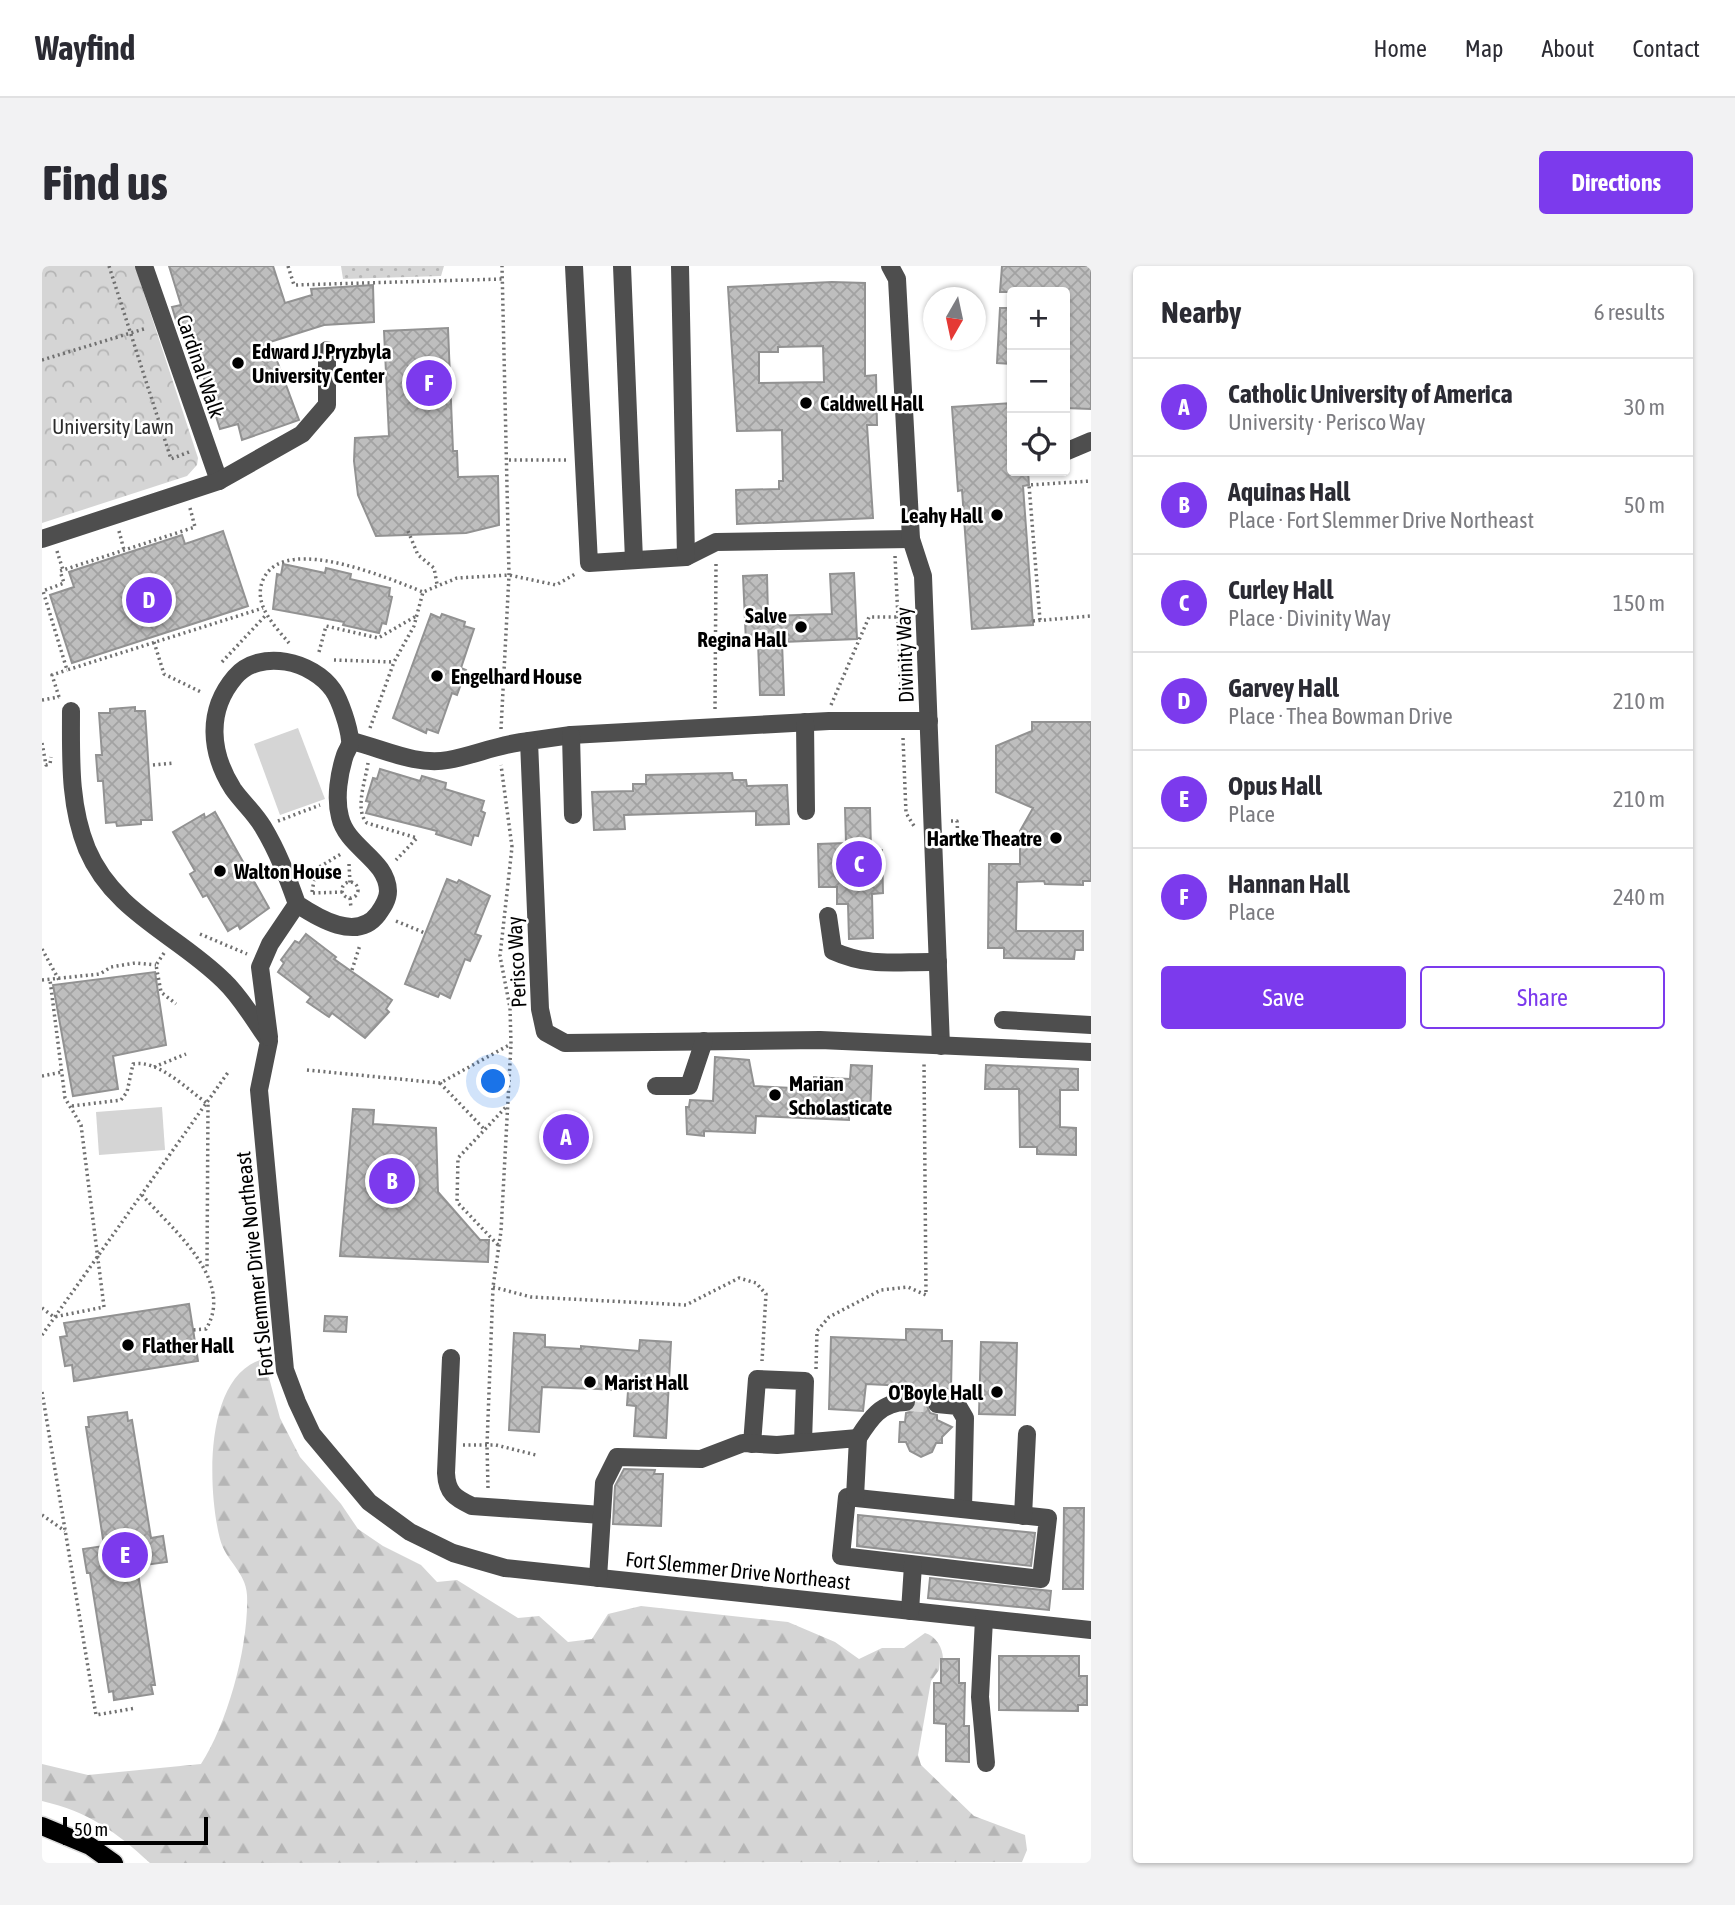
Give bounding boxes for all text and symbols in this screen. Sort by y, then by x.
text: Wayfind [35,29,135,67]
text: Home [1373,35,1427,62]
text: Map [1465,35,1503,62]
text: About [1541,35,1594,62]
text: Contact [1632,35,1700,62]
button: Directions [1539,151,1693,214]
text: Find us [42,154,168,210]
north arrow [923,287,986,350]
map controls [1007,287,1070,476]
button: + [1007,287,1070,350]
text: Nearby [1161,295,1241,329]
text: 6 results [1594,299,1665,325]
street label: Cardinal Walk [172,311,230,421]
place label: Edward J. Pryzbyla University Center [252,339,392,387]
button: − [1007,350,1070,413]
marker: Edward J. Pryzbyla University Center [230,355,246,371]
pin: F [406,357,452,409]
text: Catholic University of America [1228,379,1513,409]
place label: Caldwell Hall [820,391,924,415]
text: A [1178,394,1190,420]
text: 30 m [1624,394,1665,420]
marker: Caldwell Hall [798,395,814,411]
text: University · Perisco Way [1228,409,1426,435]
button: locate [1007,413,1070,476]
park label: University Lawn [52,414,174,438]
text: Aquinas Hall [1228,477,1350,507]
text: B [1179,492,1189,518]
text: 50 m [1624,492,1665,518]
place label: Leahy Hall [901,503,983,527]
marker: Leahy Hall [989,507,1005,523]
text: Place · Fort Slemmer Drive Northeast [1228,507,1534,533]
pin: D [126,574,172,626]
text: Curley Hall [1228,575,1333,605]
text: C [1179,590,1189,616]
text: 150 m [1613,590,1665,616]
place label: Salve Regina Hall [697,603,787,651]
text: Place · Divinity Way [1228,605,1391,631]
street label: Divinity Way [890,606,918,703]
marker: Salve Regina Hall [793,619,809,635]
place label: Engelhard House [451,664,582,688]
marker: Engelhard House [429,668,445,684]
text: Garvey Hall [1228,673,1339,703]
text: D [1178,688,1190,714]
text: 210 m [1613,688,1665,714]
text: Place · Thea Bowman Drive [1228,703,1453,729]
text: Opus Hall [1228,771,1322,801]
text: E [1179,786,1189,812]
text: 210 m [1613,786,1665,812]
text: Place [1228,801,1275,827]
place label: Hartke Theatre [927,826,1042,850]
marker: Hartke Theatre [1048,830,1064,846]
pin: C [836,838,882,890]
place label: Walton House [233,859,342,883]
marker: Walton House [212,863,228,879]
text: Hannan Hall [1228,869,1350,899]
text: F [1179,884,1189,910]
text: 240 m [1613,884,1665,910]
text: Place [1228,899,1275,925]
street label: Perisco Way [502,915,530,1008]
button: Save [1161,966,1406,1029]
button: Share [1420,966,1665,1029]
your location [476,1064,510,1098]
place label: Marian Scholasticate [789,1071,892,1119]
marker: Marian Scholasticate [767,1087,783,1103]
pin: A [543,1111,589,1163]
street label: Fort Slemmer Drive Northeast [230,1150,278,1378]
pin: B [369,1155,415,1207]
place label: Flather Hall [142,1333,234,1357]
marker: Flather Hall [120,1337,136,1353]
place label: Marist Hall [604,1370,689,1394]
marker: Marist Hall [582,1374,598,1390]
place label: O'Boyle Hall [888,1380,983,1404]
marker: O'Boyle Hall [989,1384,1005,1400]
pin: E [102,1529,148,1581]
street label: Fort Slemmer Drive Northeast [624,1546,852,1594]
scale bar [63,1814,208,1846]
text: 50 m [74,1818,108,1840]

